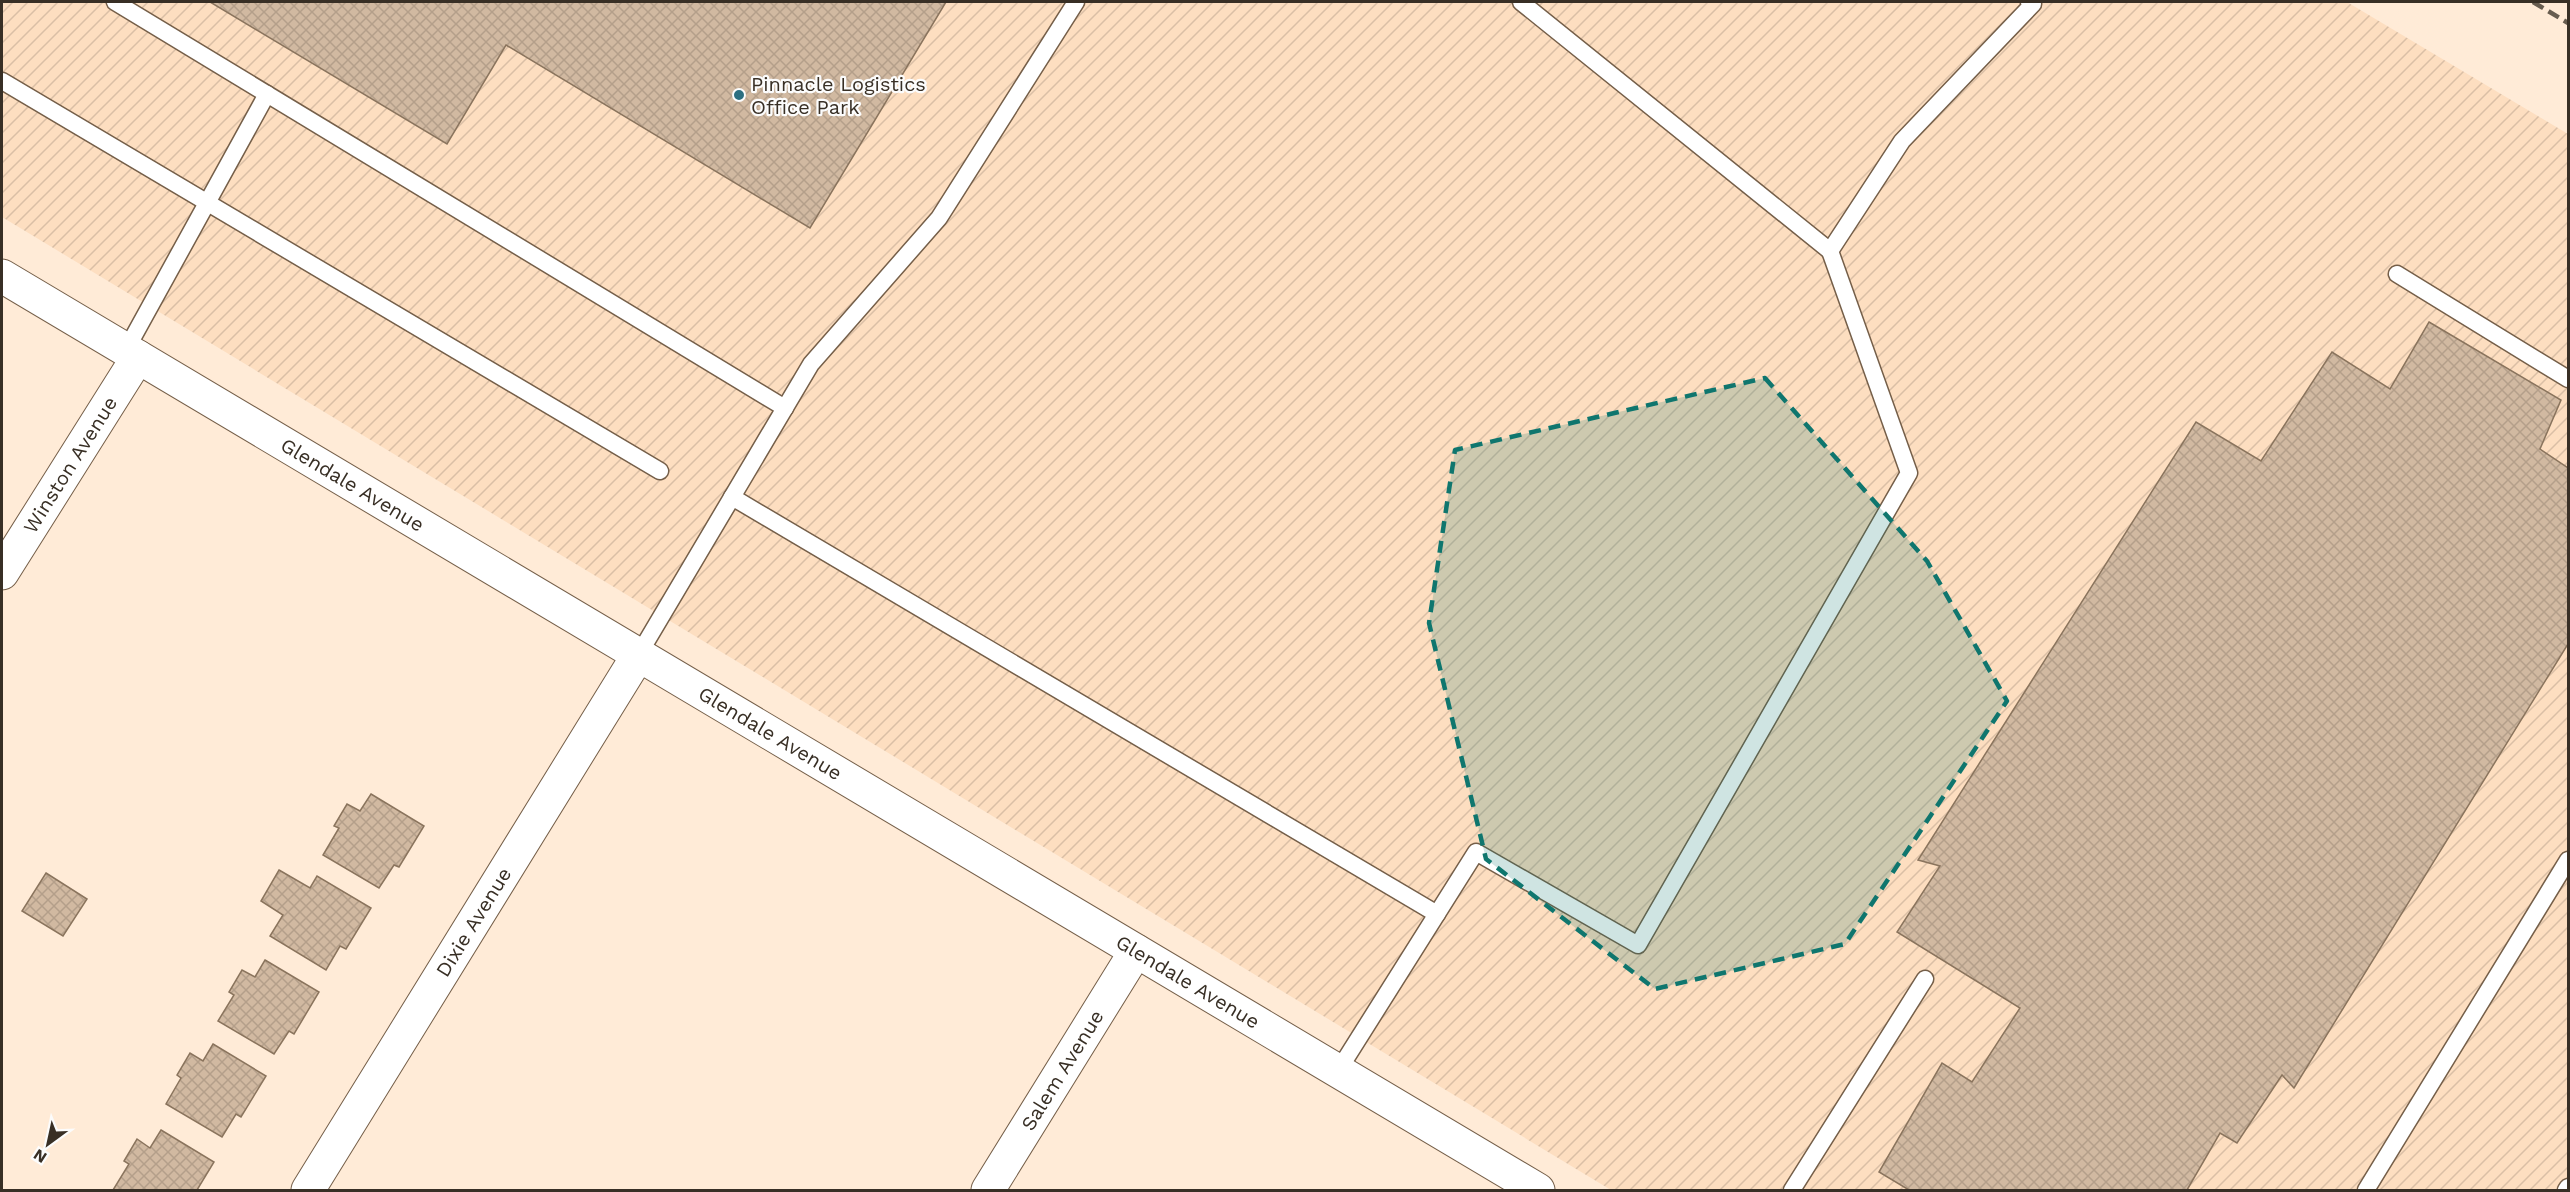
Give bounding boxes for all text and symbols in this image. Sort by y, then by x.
place label: Pinnacle Logistics Office Park [751,72,926,119]
marker: Pinnacle Logistics Office Park [732,88,746,102]
street label: Winston Avenue [18,392,122,538]
street label: Glendale Avenue [276,433,429,537]
street label: Glendale Avenue [694,681,846,785]
street label: Dixie Avenue [431,863,516,981]
street label: Glendale Avenue [1112,930,1264,1034]
street label: Salem Avenue [1016,1005,1109,1135]
north arrow [18,1114,78,1174]
text: N [30,1145,50,1167]

